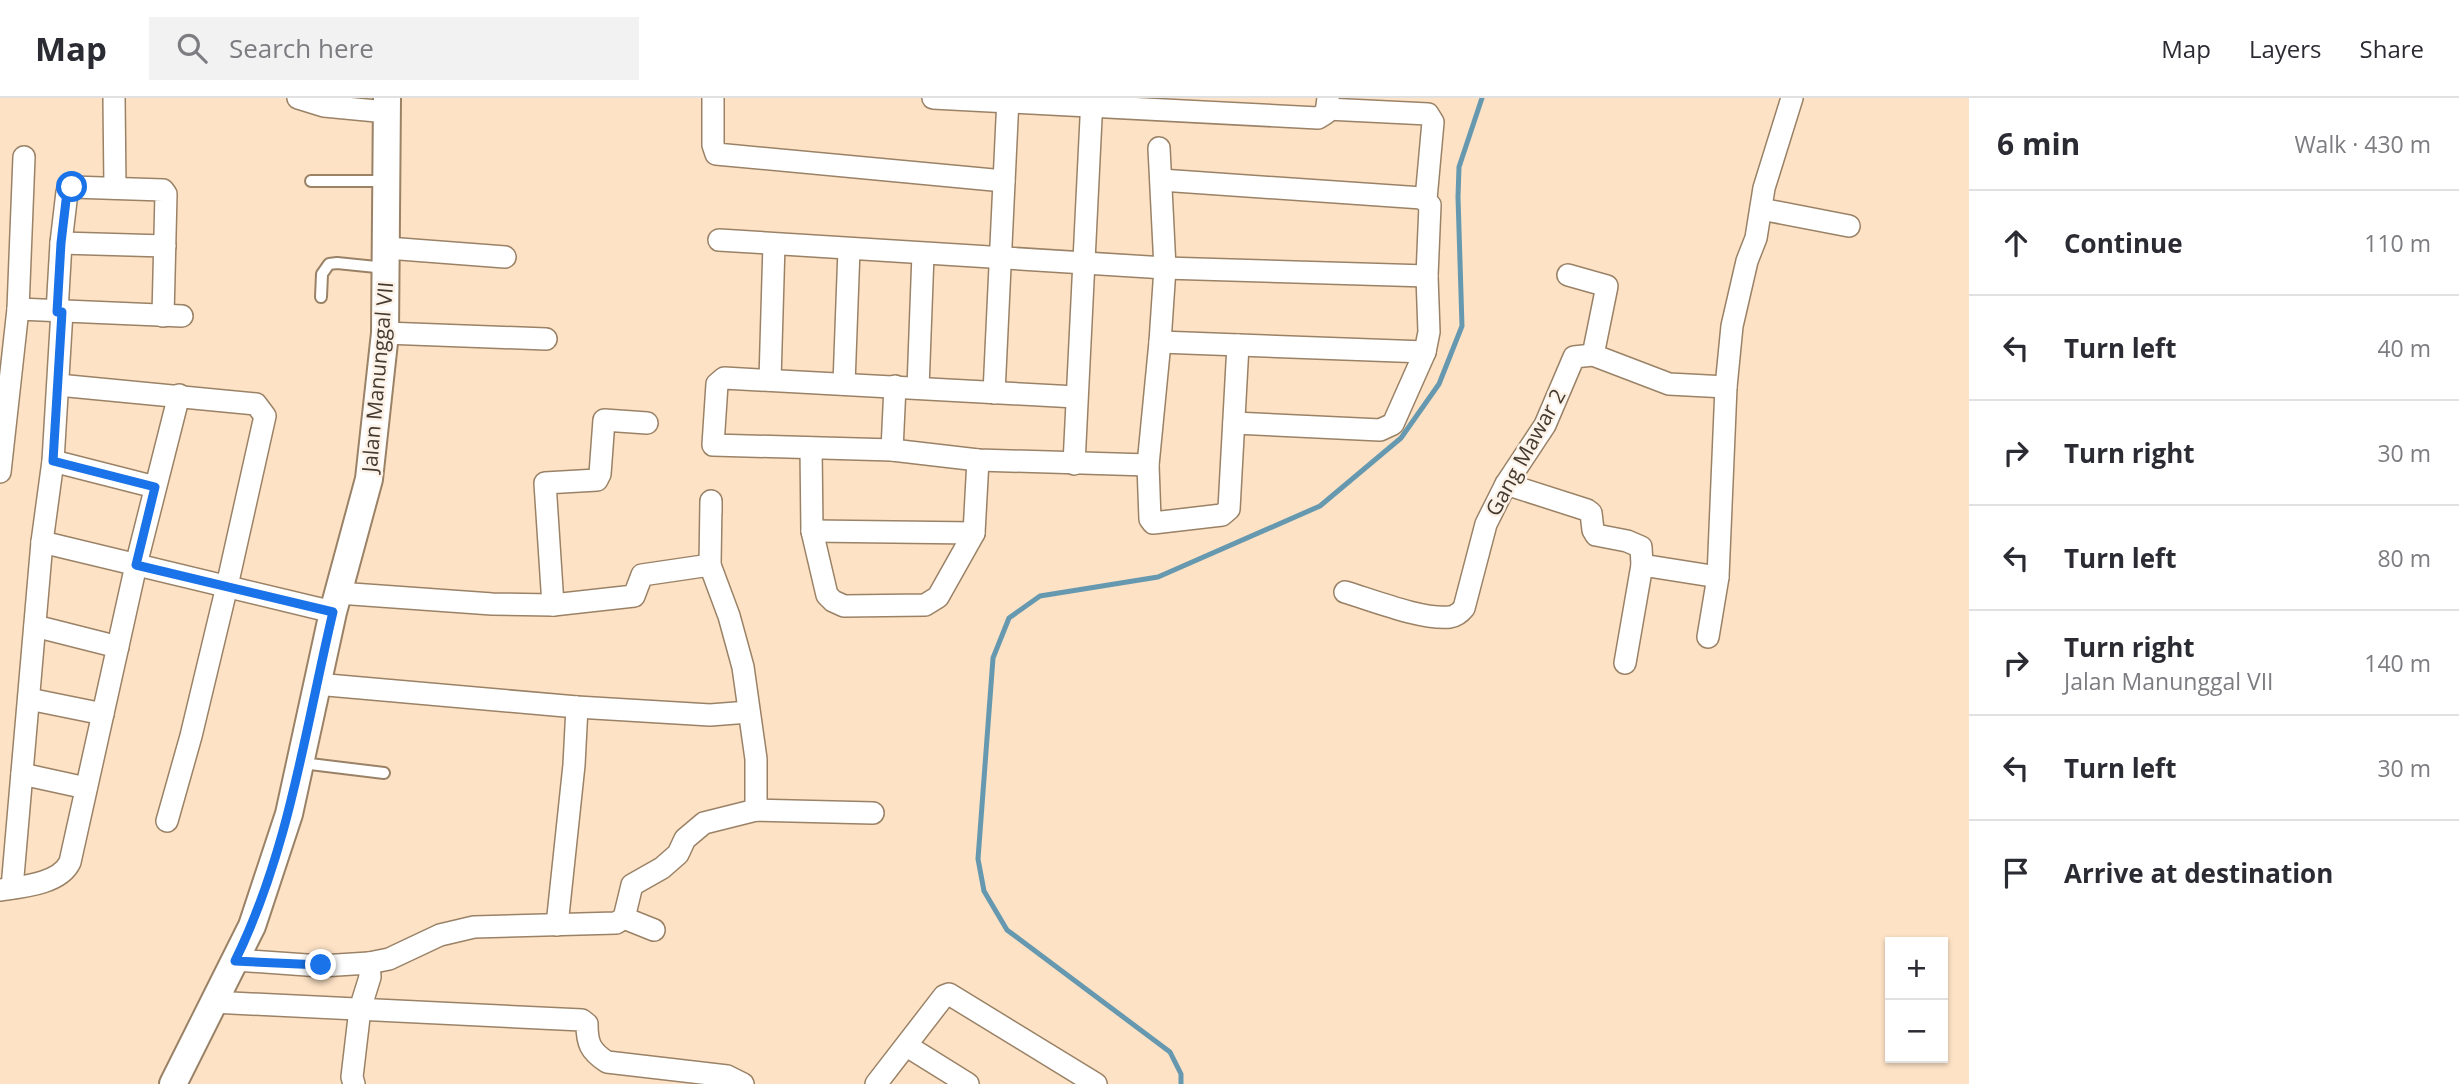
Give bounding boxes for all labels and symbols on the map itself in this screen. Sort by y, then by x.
route start [56,171,87,202]
street label: Jalan Manunggal VII [355,280,399,475]
street label: Gang Mawar 2 [1479,383,1571,521]
route end [305,949,336,980]

